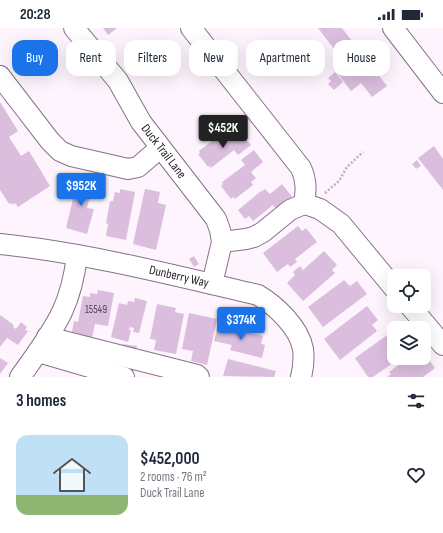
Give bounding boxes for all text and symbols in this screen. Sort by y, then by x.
text: 20:28 [20,5,51,24]
chip: Buy [12,40,58,76]
chip: Rent [66,40,116,76]
chip: Filters [124,40,181,76]
chip: New [189,40,238,76]
chip: Apartment [246,40,325,76]
chip: House [333,40,390,76]
pin: $452K [195,115,251,149]
text: $452K [208,120,238,136]
street label: Duck Trail Lane [138,121,190,182]
pin: $952K [53,173,109,207]
text: $952K [66,178,96,194]
street label: Dunberry Way [148,262,210,291]
map controls [387,269,431,365]
button: locate [387,269,431,313]
house number: 15549 [85,303,107,316]
pin: $374K [213,307,269,341]
text: $374K [226,312,256,328]
button: layers [387,321,431,365]
icon: filters [405,390,427,412]
text: 3 homes [16,391,66,411]
text: $452,000 [140,449,200,469]
icon: home [48,451,96,499]
icon: heart [405,464,427,486]
text: 2 rooms · 76 m² [140,469,207,485]
text: Duck Trail Lane [140,485,204,501]

